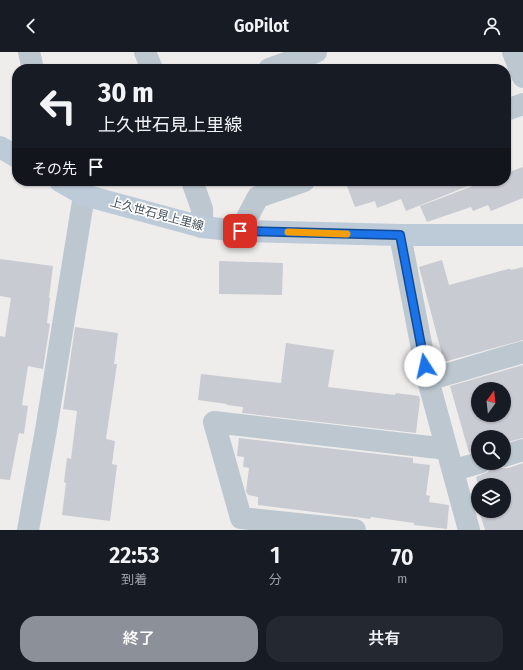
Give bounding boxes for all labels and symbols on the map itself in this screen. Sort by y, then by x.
street label: 上久世石見上里線 [109,195,205,233]
pin [223,214,257,248]
position arrow [404,345,446,387]
north arrow [471,382,511,422]

